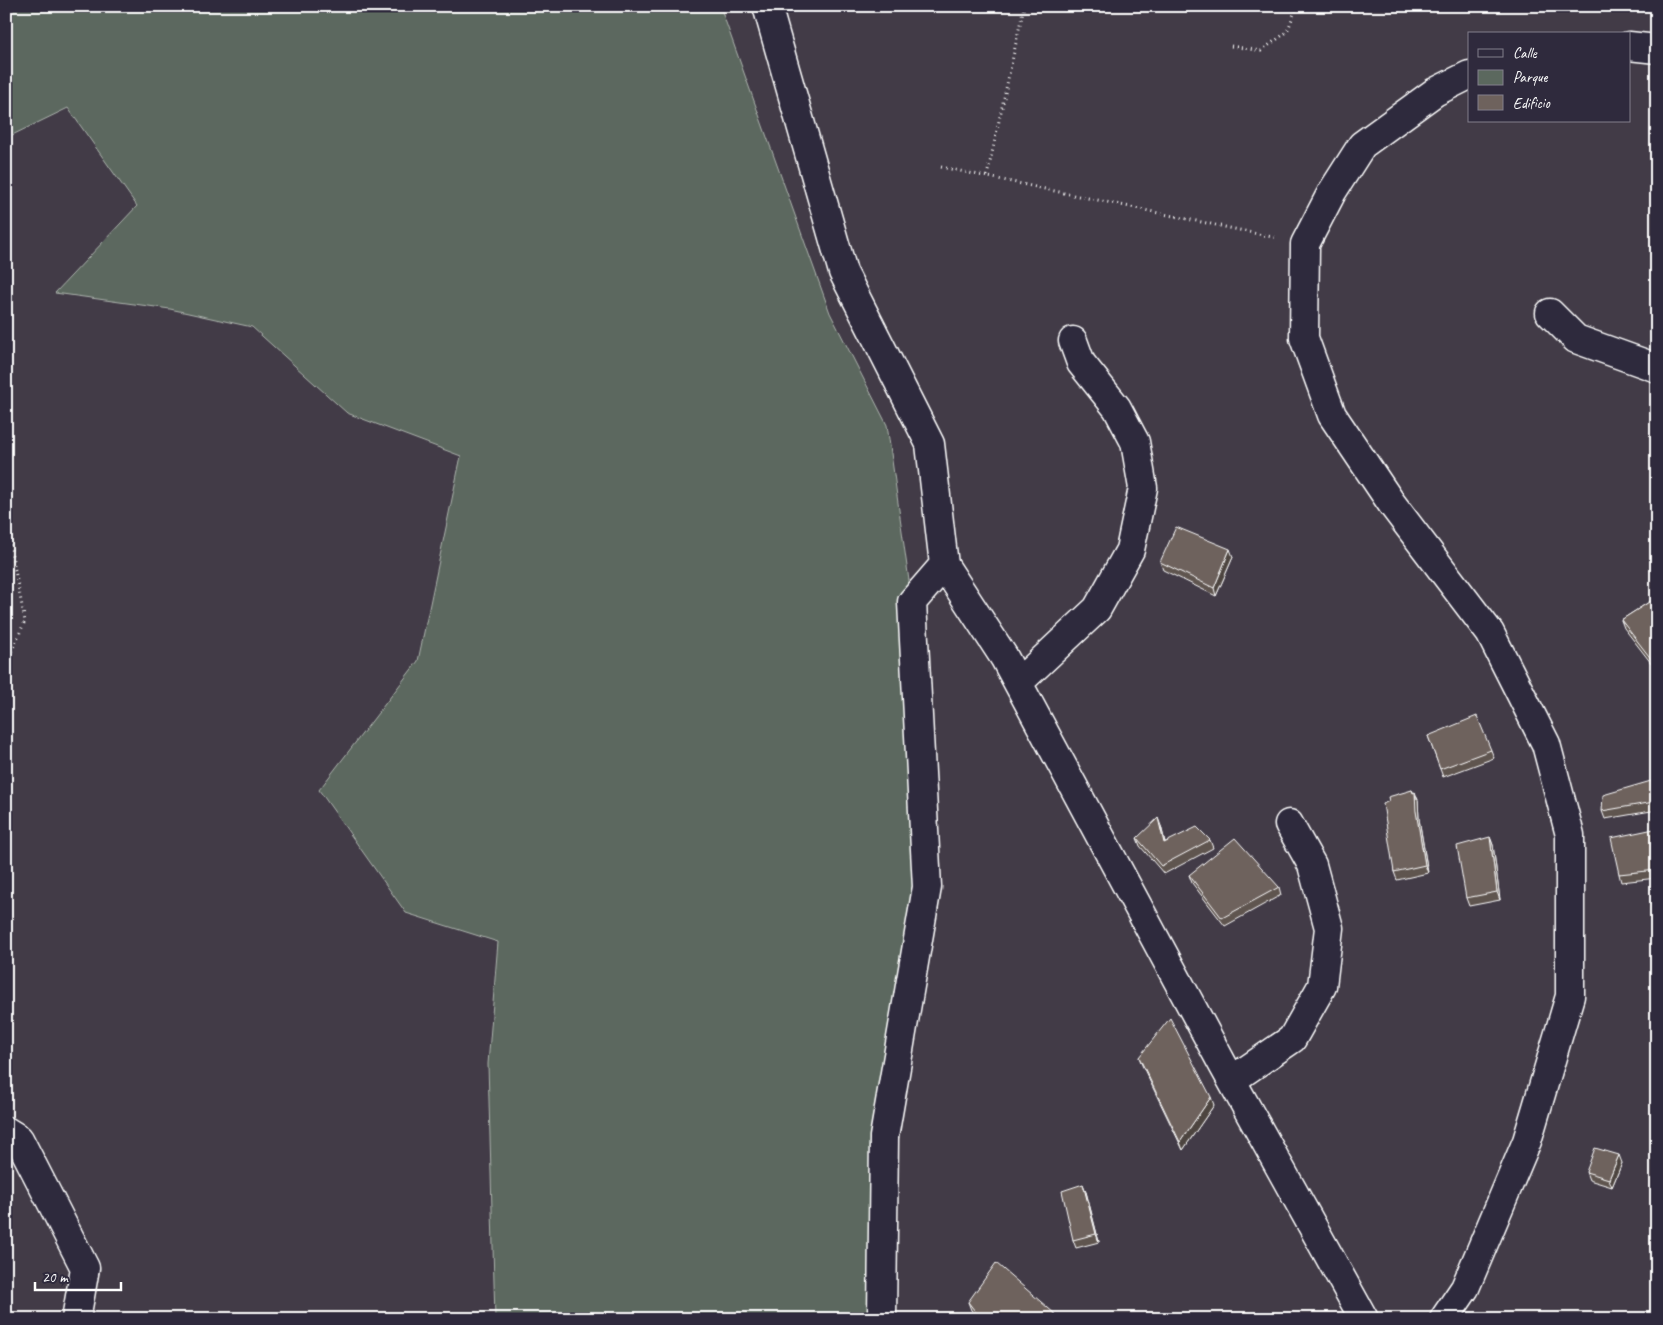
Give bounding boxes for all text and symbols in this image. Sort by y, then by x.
legend [1468,32,1630,122]
text: Calle [1513,44,1538,63]
text: Parque [1513,68,1549,87]
text: Edificio [1513,94,1551,113]
scale bar [35,1260,121,1292]
text: 20 m [42,1268,69,1287]

